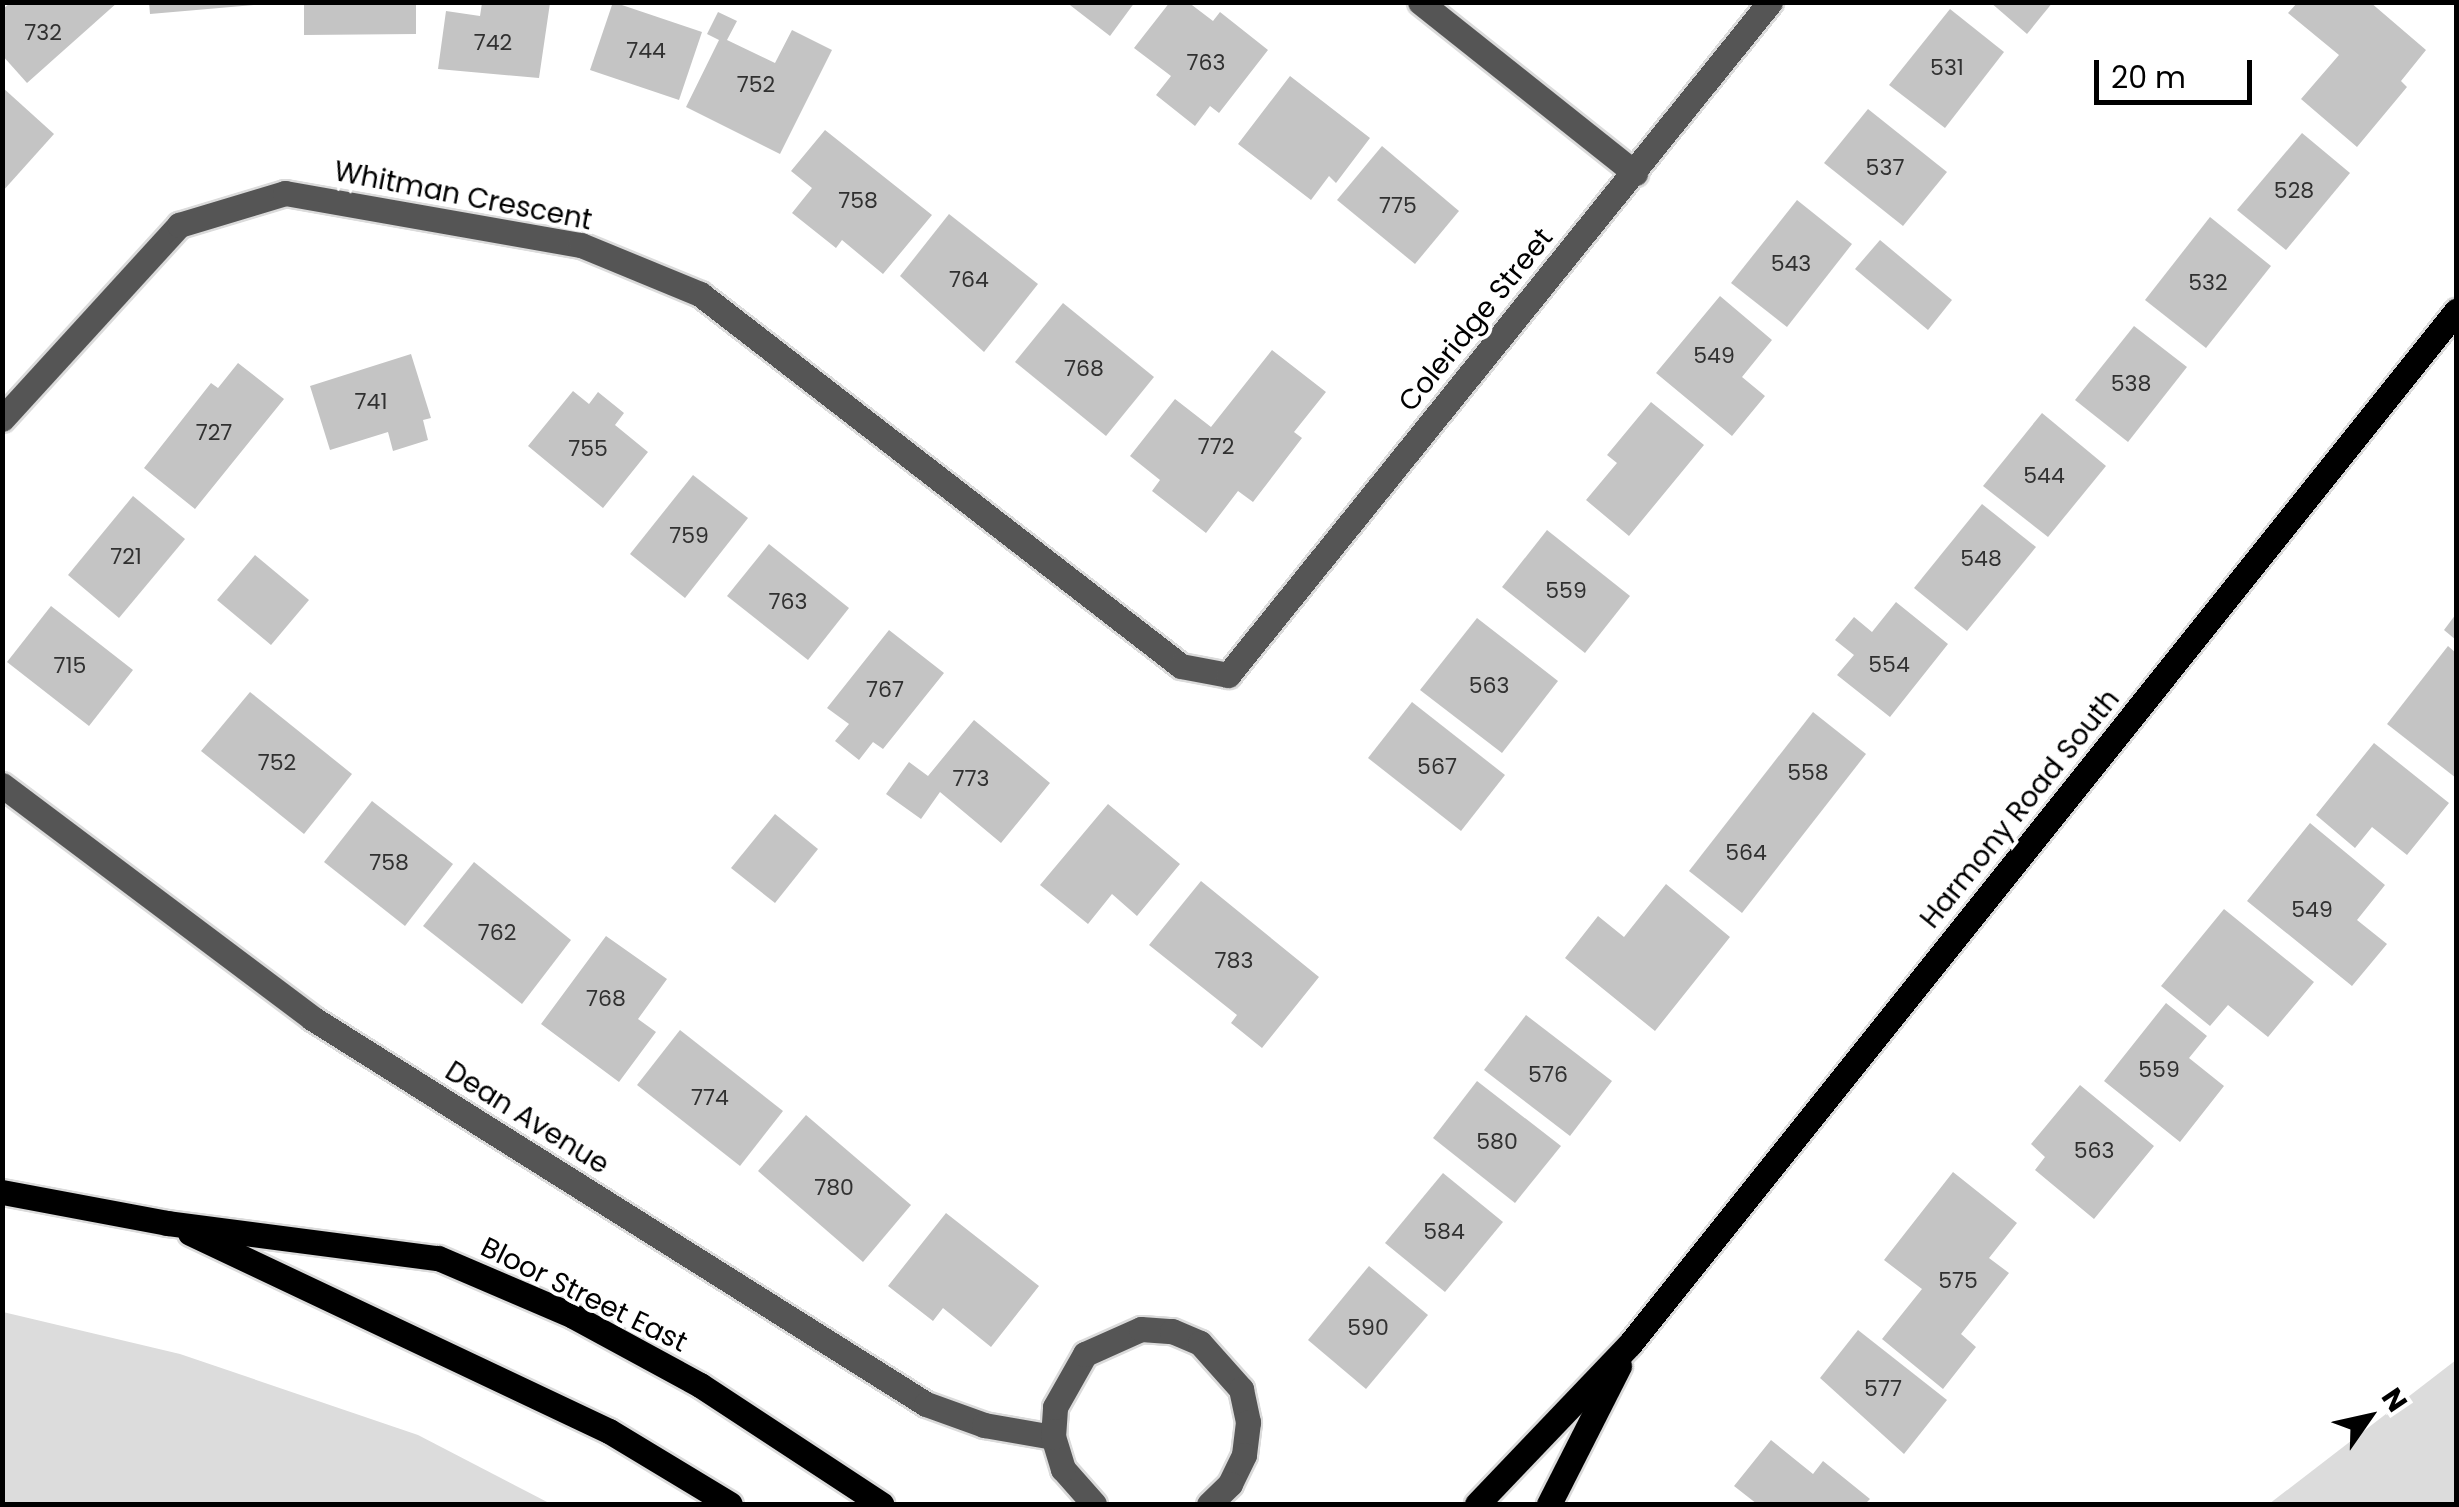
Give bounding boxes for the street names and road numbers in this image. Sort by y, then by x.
street label: Whitman Crescent [331,155,595,237]
street label: Coleridge Street [1392,222,1560,418]
street label: Harmony Road South [1913,683,2127,935]
street label: Dean Avenue [439,1054,615,1182]
street label: Bloor Street East [475,1231,693,1359]

